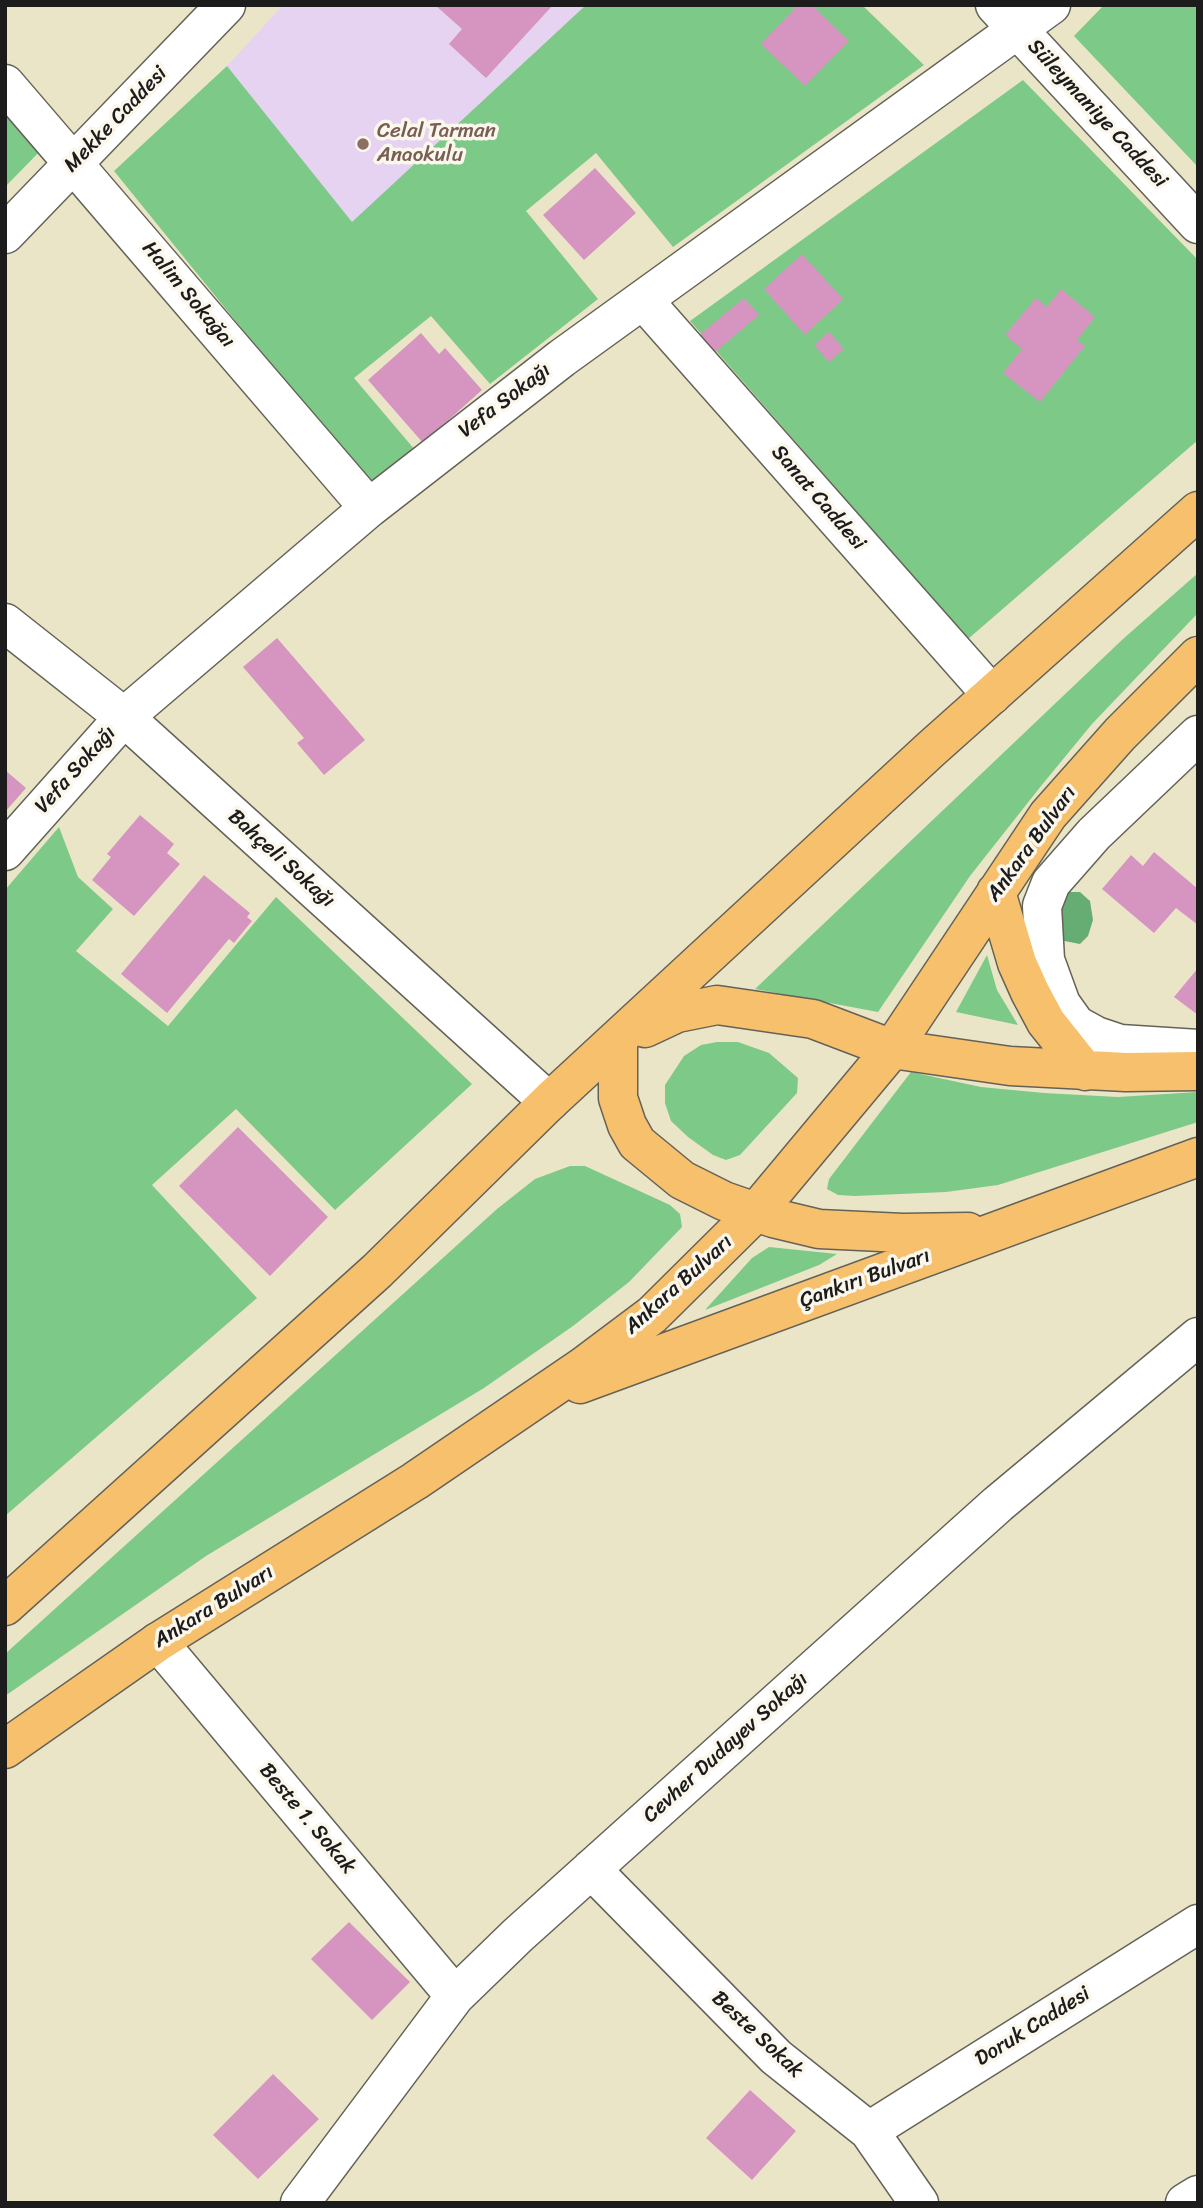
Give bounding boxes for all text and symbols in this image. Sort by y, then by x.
street label: Süleymaniye Caddesi [1022,34,1172,194]
street label: Mekke Caddesi [59,62,173,178]
place label: Celal Tarman Anaokulu [377,119,496,169]
marker: Celal Tarman Anaokulu [355,136,371,152]
street label: Halim Sokağaı [136,237,240,353]
street label: Vefa Sokağı [454,358,556,444]
street label: Sanat Caddesi [765,440,871,556]
street label: Vefa Sokağı [30,721,122,819]
street label: Ankara Bulvarı [982,781,1082,907]
street label: Bahçeli Sokağı [222,804,340,914]
street label: Ankara Bulvarı [620,1230,738,1340]
street label: Çankırı Bulvarı [796,1244,934,1314]
street label: Ankara Bulvarı [149,1560,279,1654]
street label: Cevher Dudayev Sokağı [638,1667,814,1829]
street label: Beste 1. Sokak [253,1759,361,1879]
street label: Doruk Caddesi [971,1982,1095,2072]
street label: Beste Sokak [706,1986,808,2084]

